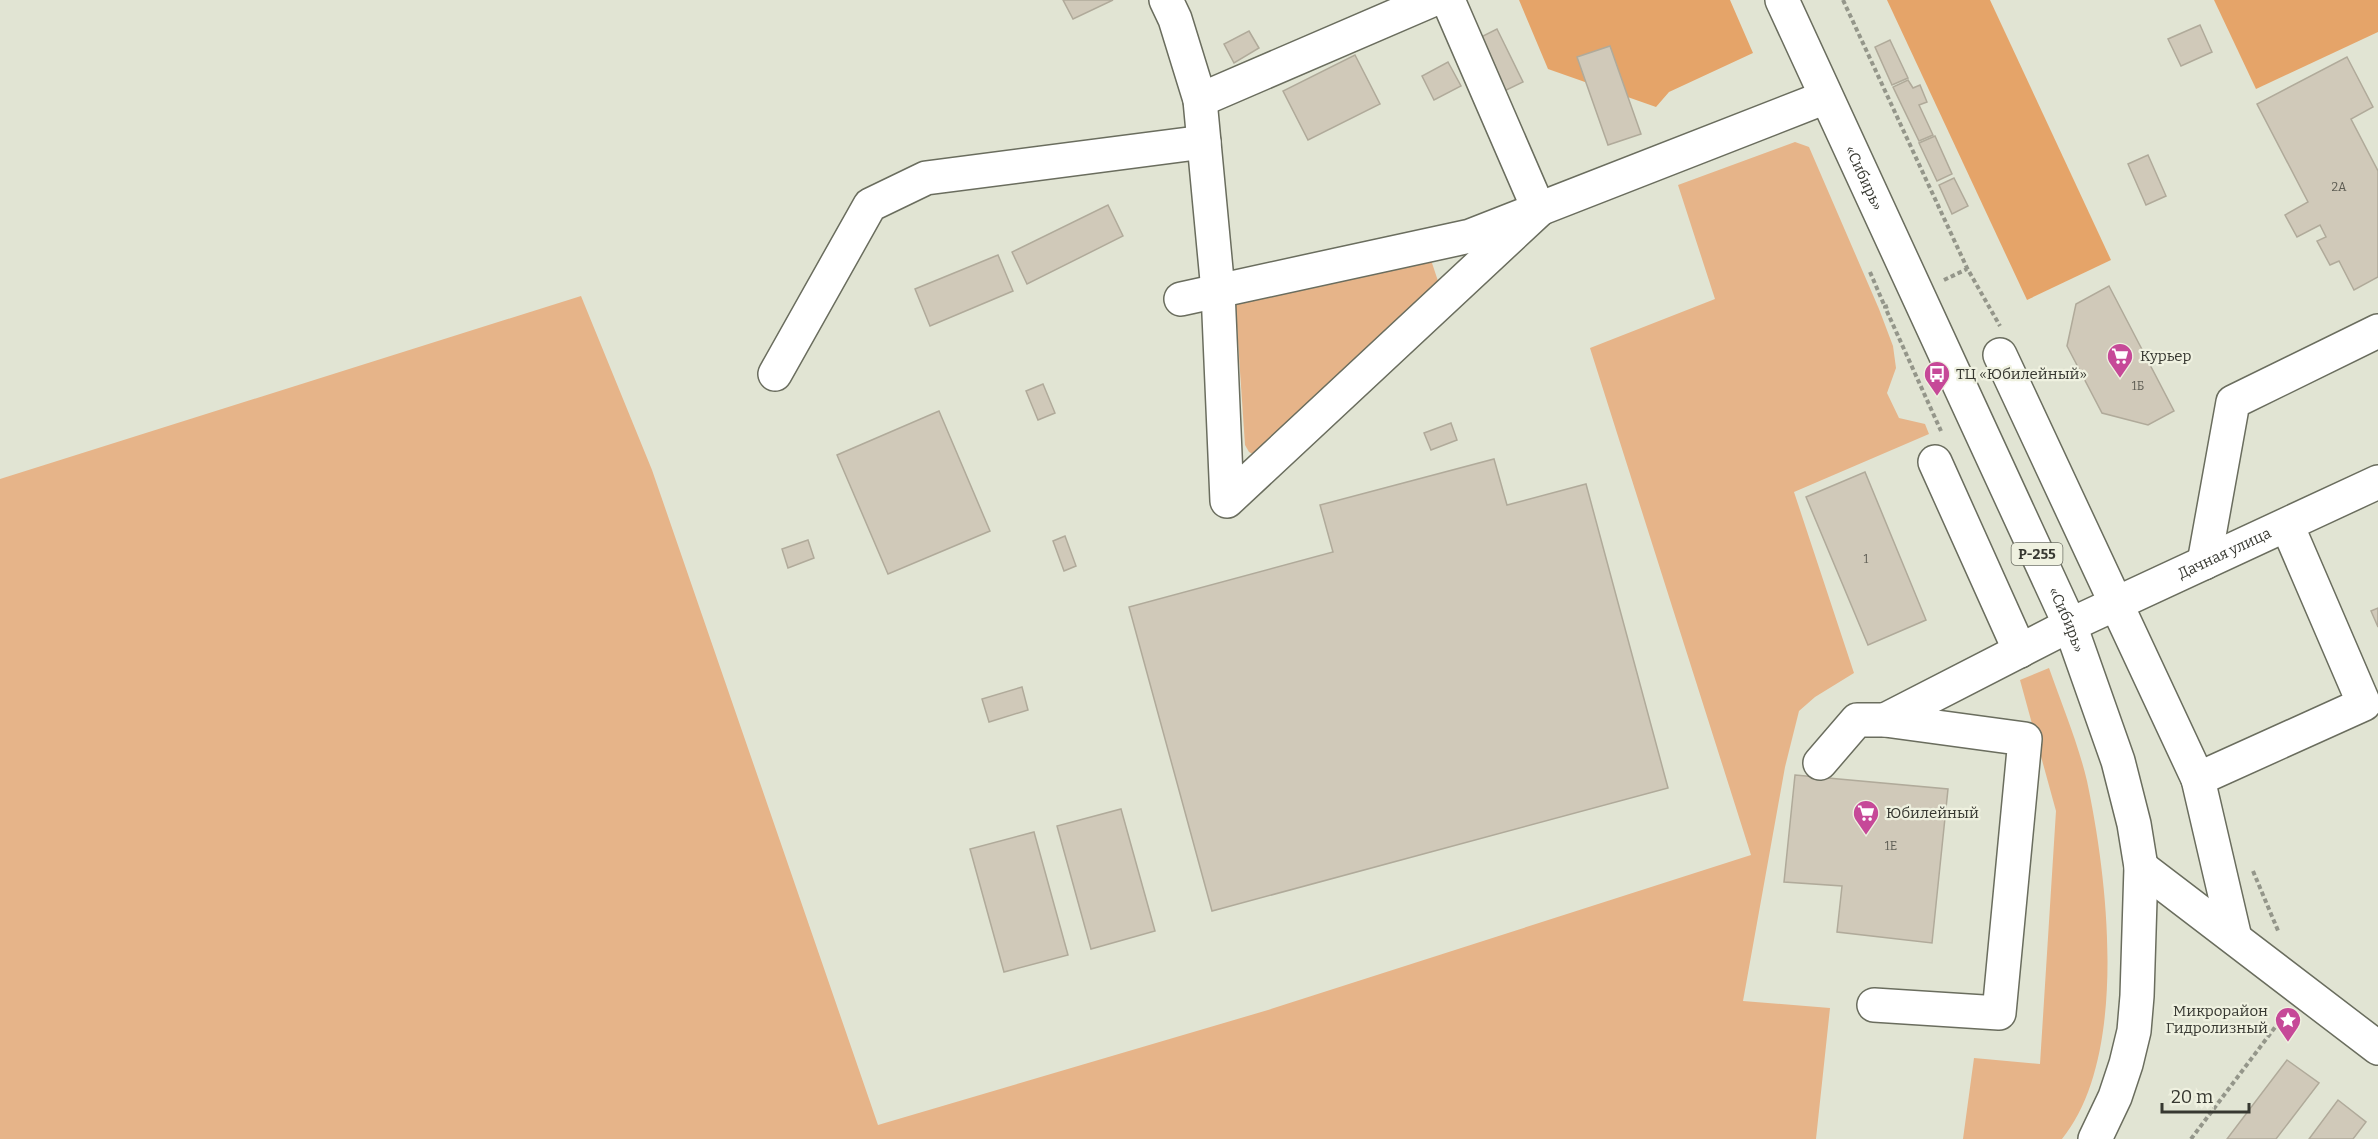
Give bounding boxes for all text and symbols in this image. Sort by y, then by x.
street label: «Сибирь» [1841,143,1887,213]
house number: 2А [2331,180,2347,194]
supermarket icon: Курьер [2105,341,2135,379]
place label: Курьер [2140,347,2191,365]
bus stop icon: ТЦ «Юбилейный» [1922,359,1952,397]
place label: ТЦ «Юбилейный» [1956,365,2087,383]
house number: 1Б [2132,379,2144,393]
street label: Дачная улица [2175,524,2274,583]
road number: Р-255 [2012,543,2062,565]
house number: 1 [1864,552,1869,566]
street label: «Сибирь» [2045,584,2088,655]
supermarket icon: Юбилейный [1851,798,1881,836]
place label: Юбилейный [1886,804,1979,822]
house number: 1Е [1885,839,1897,853]
place label: Микрорайон Гидролизный [2166,1002,2268,1037]
place icon: Микрорайон Гидролизный [2273,1005,2303,1043]
scale bar [2162,1076,2249,1114]
text: 20 m [2171,1086,2213,1108]

